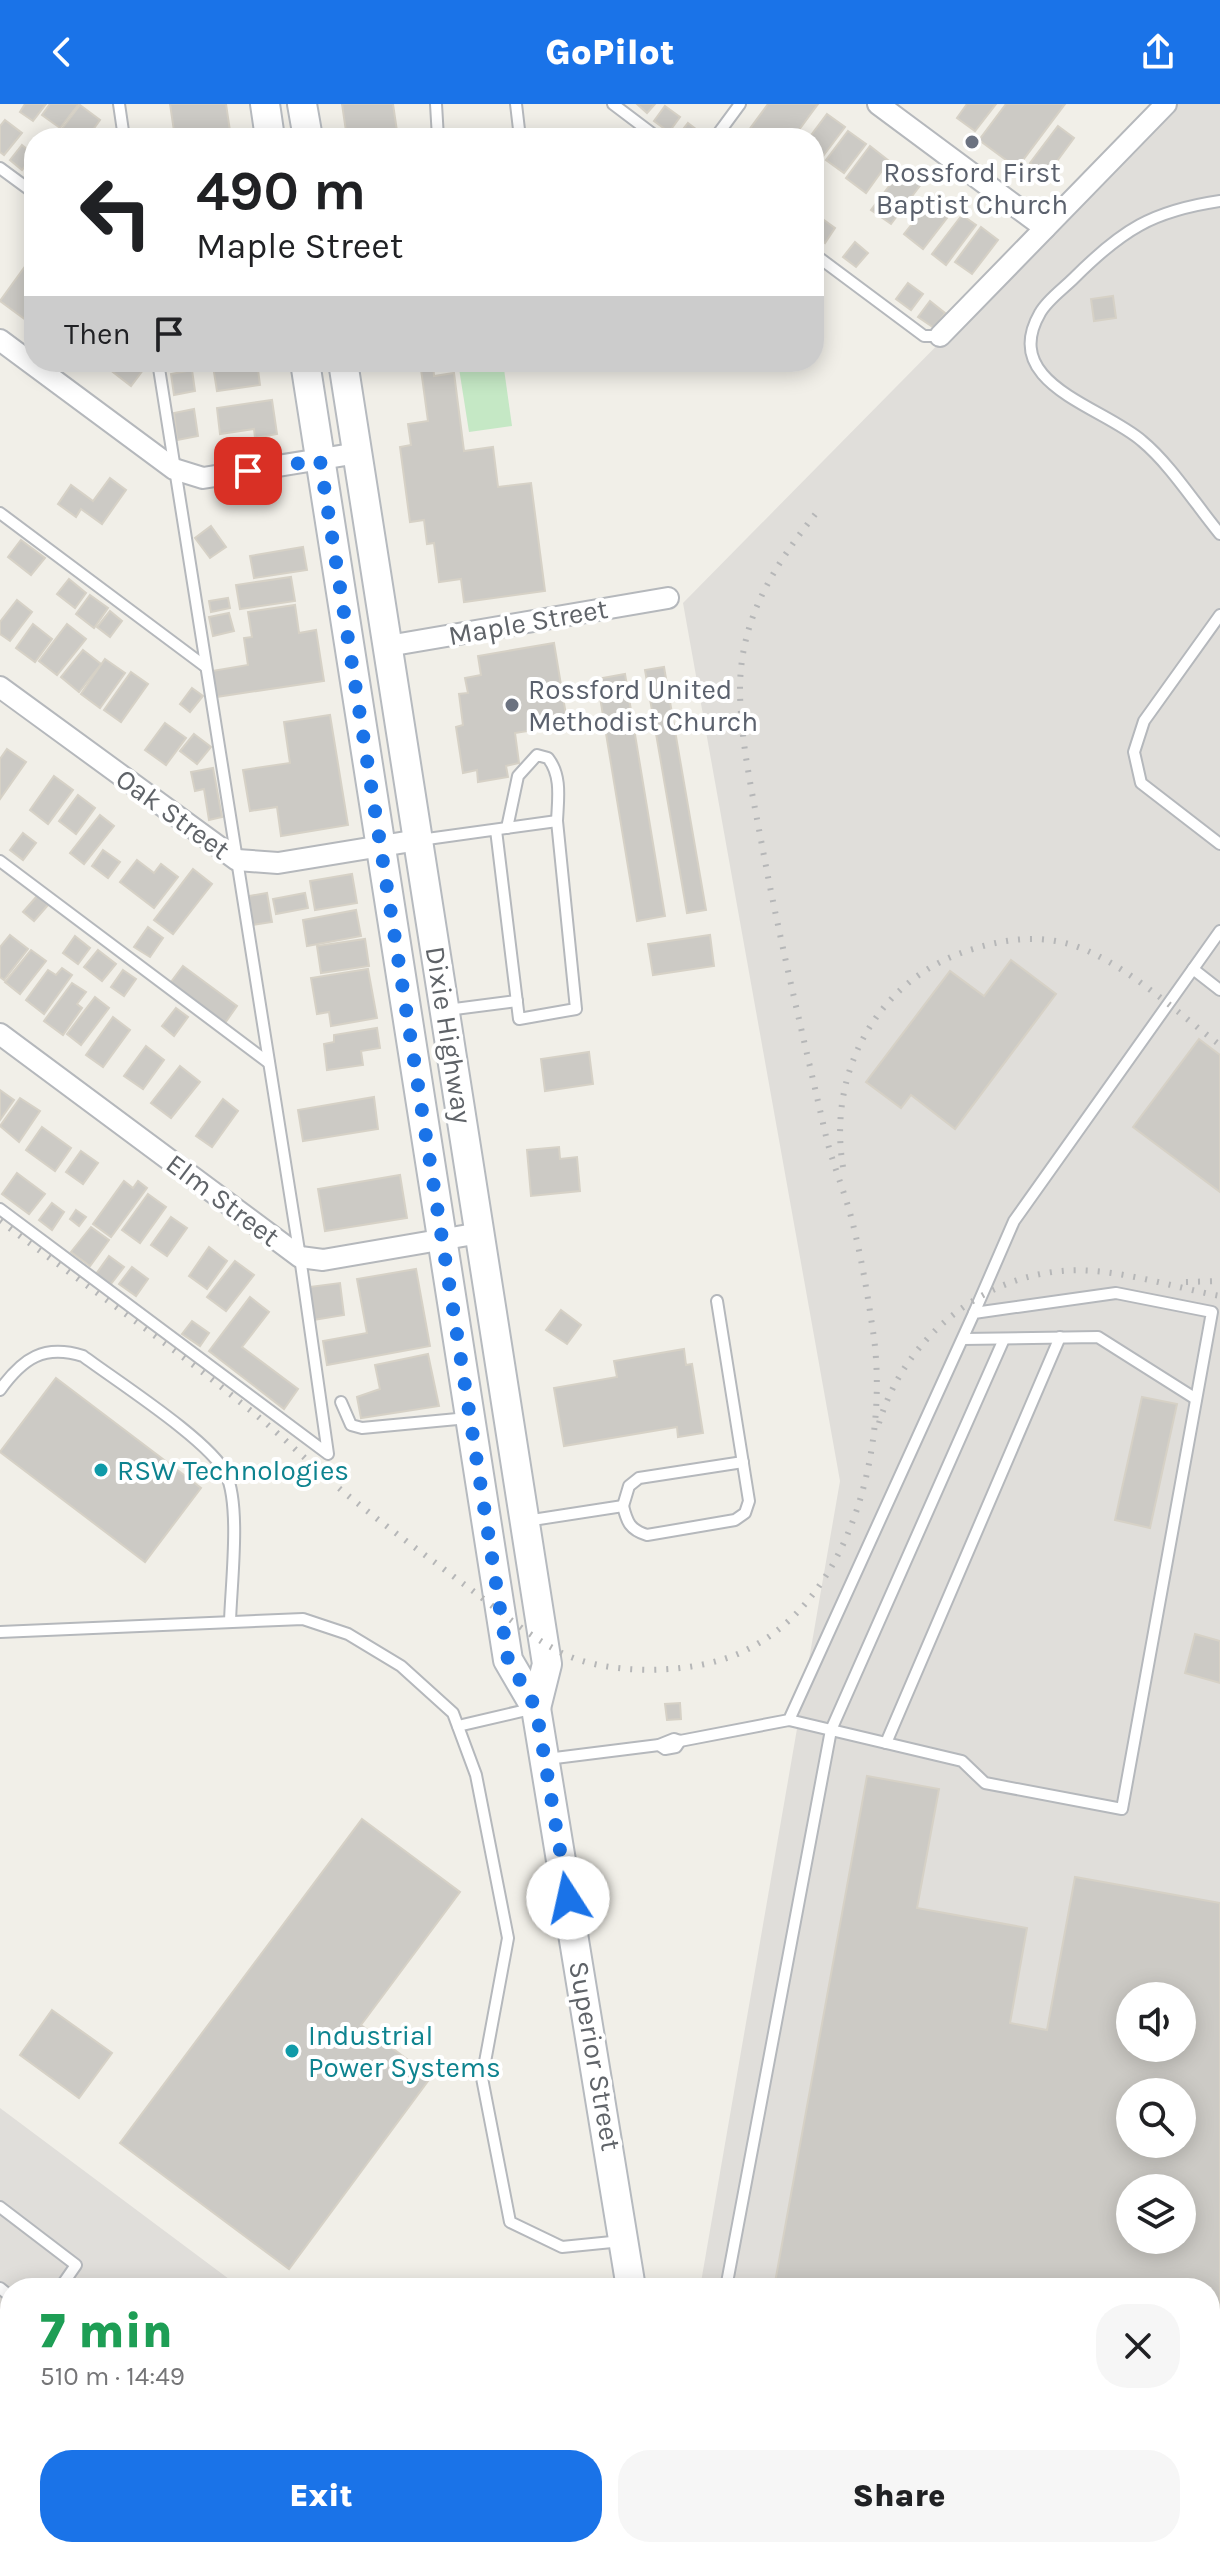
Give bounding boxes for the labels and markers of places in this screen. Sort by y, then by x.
marker: Rossford First Baptist Church [963,133,981,151]
place label: Rossford First Baptist Church [876,156,1068,221]
pin [214,437,282,505]
place label: Rossford United Methodist Church [528,673,758,738]
marker: Rossford United Methodist Church [503,696,521,714]
place label: RSW Technologies [117,1454,349,1487]
marker: RSW Technologies [92,1461,110,1479]
place label: Industrial Power Systems [308,2019,501,2084]
marker: Industrial Power Systems [283,2042,301,2060]

